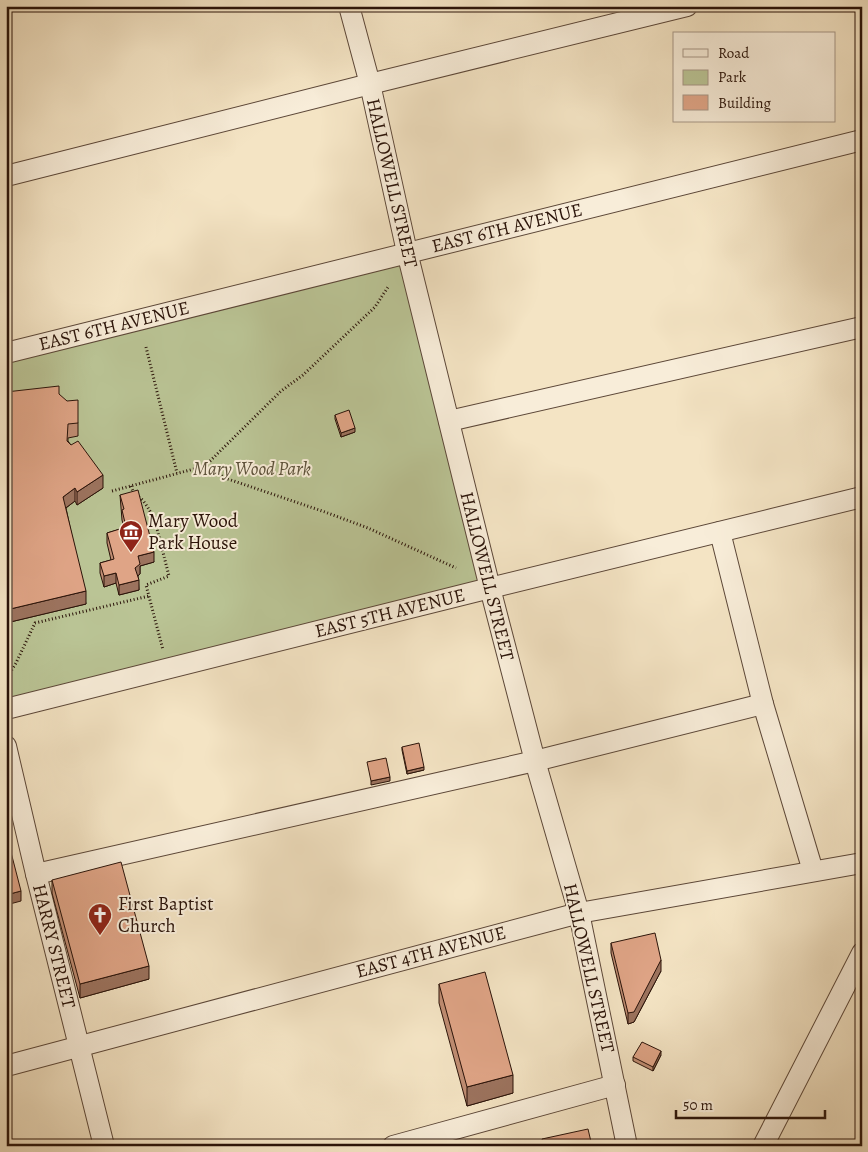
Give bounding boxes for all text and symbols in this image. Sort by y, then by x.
legend [673,32,836,122]
text: Road [718,43,750,63]
text: Park [718,67,747,87]
text: Building [718,93,771,113]
street label: HALLOWELL STREET [360,96,424,271]
street label: EAST 6TH AVENUE [429,197,585,259]
street label: EAST 6TH AVENUE [36,295,192,357]
park label: Mary Wood Park [193,456,311,482]
street label: HALLOWELL STREET [453,489,521,664]
place label: Mary Wood Park House [148,508,239,556]
museum icon: Mary Wood Park House [118,519,144,553]
street label: EAST 5TH AVENUE [312,582,468,644]
street label: HARRY STREET [26,881,82,1012]
street label: HALLOWELL STREET [557,881,621,1056]
place label: First Baptist Church [118,891,213,939]
church icon: First Baptist Church [87,902,113,936]
street label: EAST 4TH AVENUE [353,919,509,985]
scale bar [676,1087,824,1119]
text: 50 m [683,1095,713,1115]

